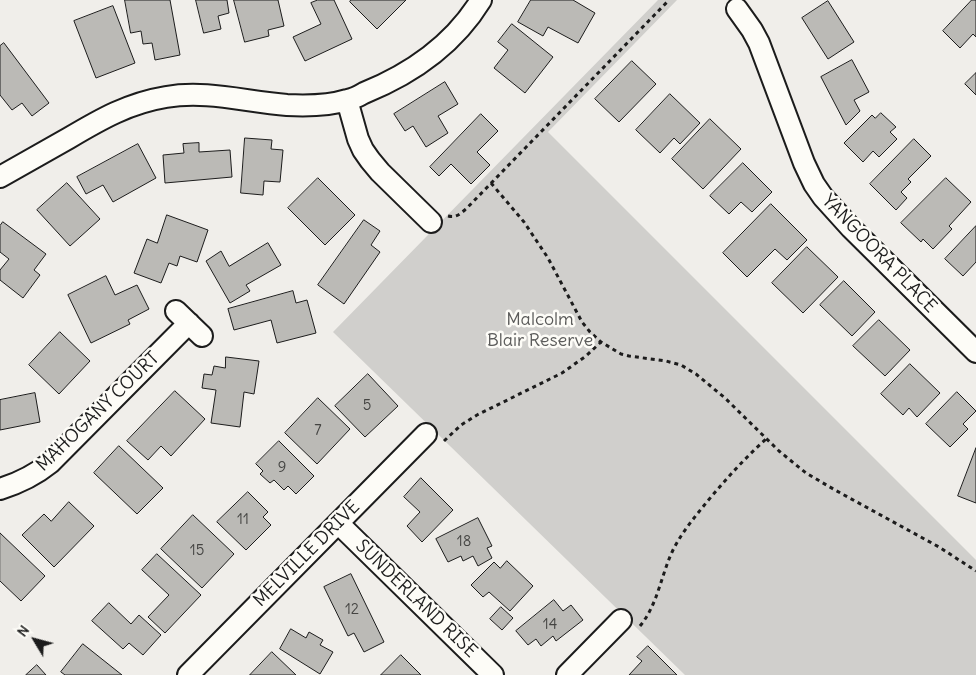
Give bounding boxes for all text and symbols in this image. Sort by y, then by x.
street label: YANGOORA PLACE [817,190,941,318]
park label: Malcolm Blair Reserve [487,309,593,352]
street label: MAHOGANY COURT [32,348,164,476]
house number: 5 [363,397,371,415]
house number: 7 [314,422,322,440]
house number: 9 [278,459,286,477]
street label: MELVILLE DRIVE [250,497,364,611]
house number: 11 [237,511,249,529]
house number: 18 [457,533,471,551]
street label: SUNDERLAND RISE [351,536,481,662]
house number: 15 [190,542,204,560]
house number: 12 [345,601,359,619]
north arrow [10,615,60,665]
house number: 14 [543,616,557,634]
text: N [13,622,33,640]

